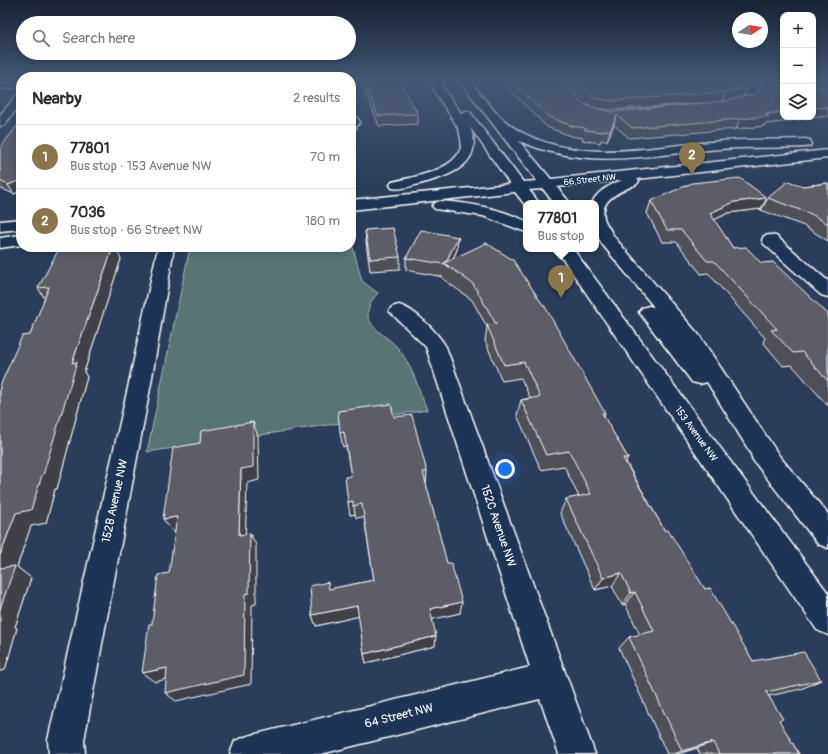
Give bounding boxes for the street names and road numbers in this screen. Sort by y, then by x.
street label: 66 Street NW [563,172,617,188]
street label: 153 Avenue NW [672,404,720,464]
street label: 152B Avenue NW [99,458,131,544]
street label: 152C Avenue NW [477,483,519,569]
street label: 64 Street NW [363,700,435,732]

